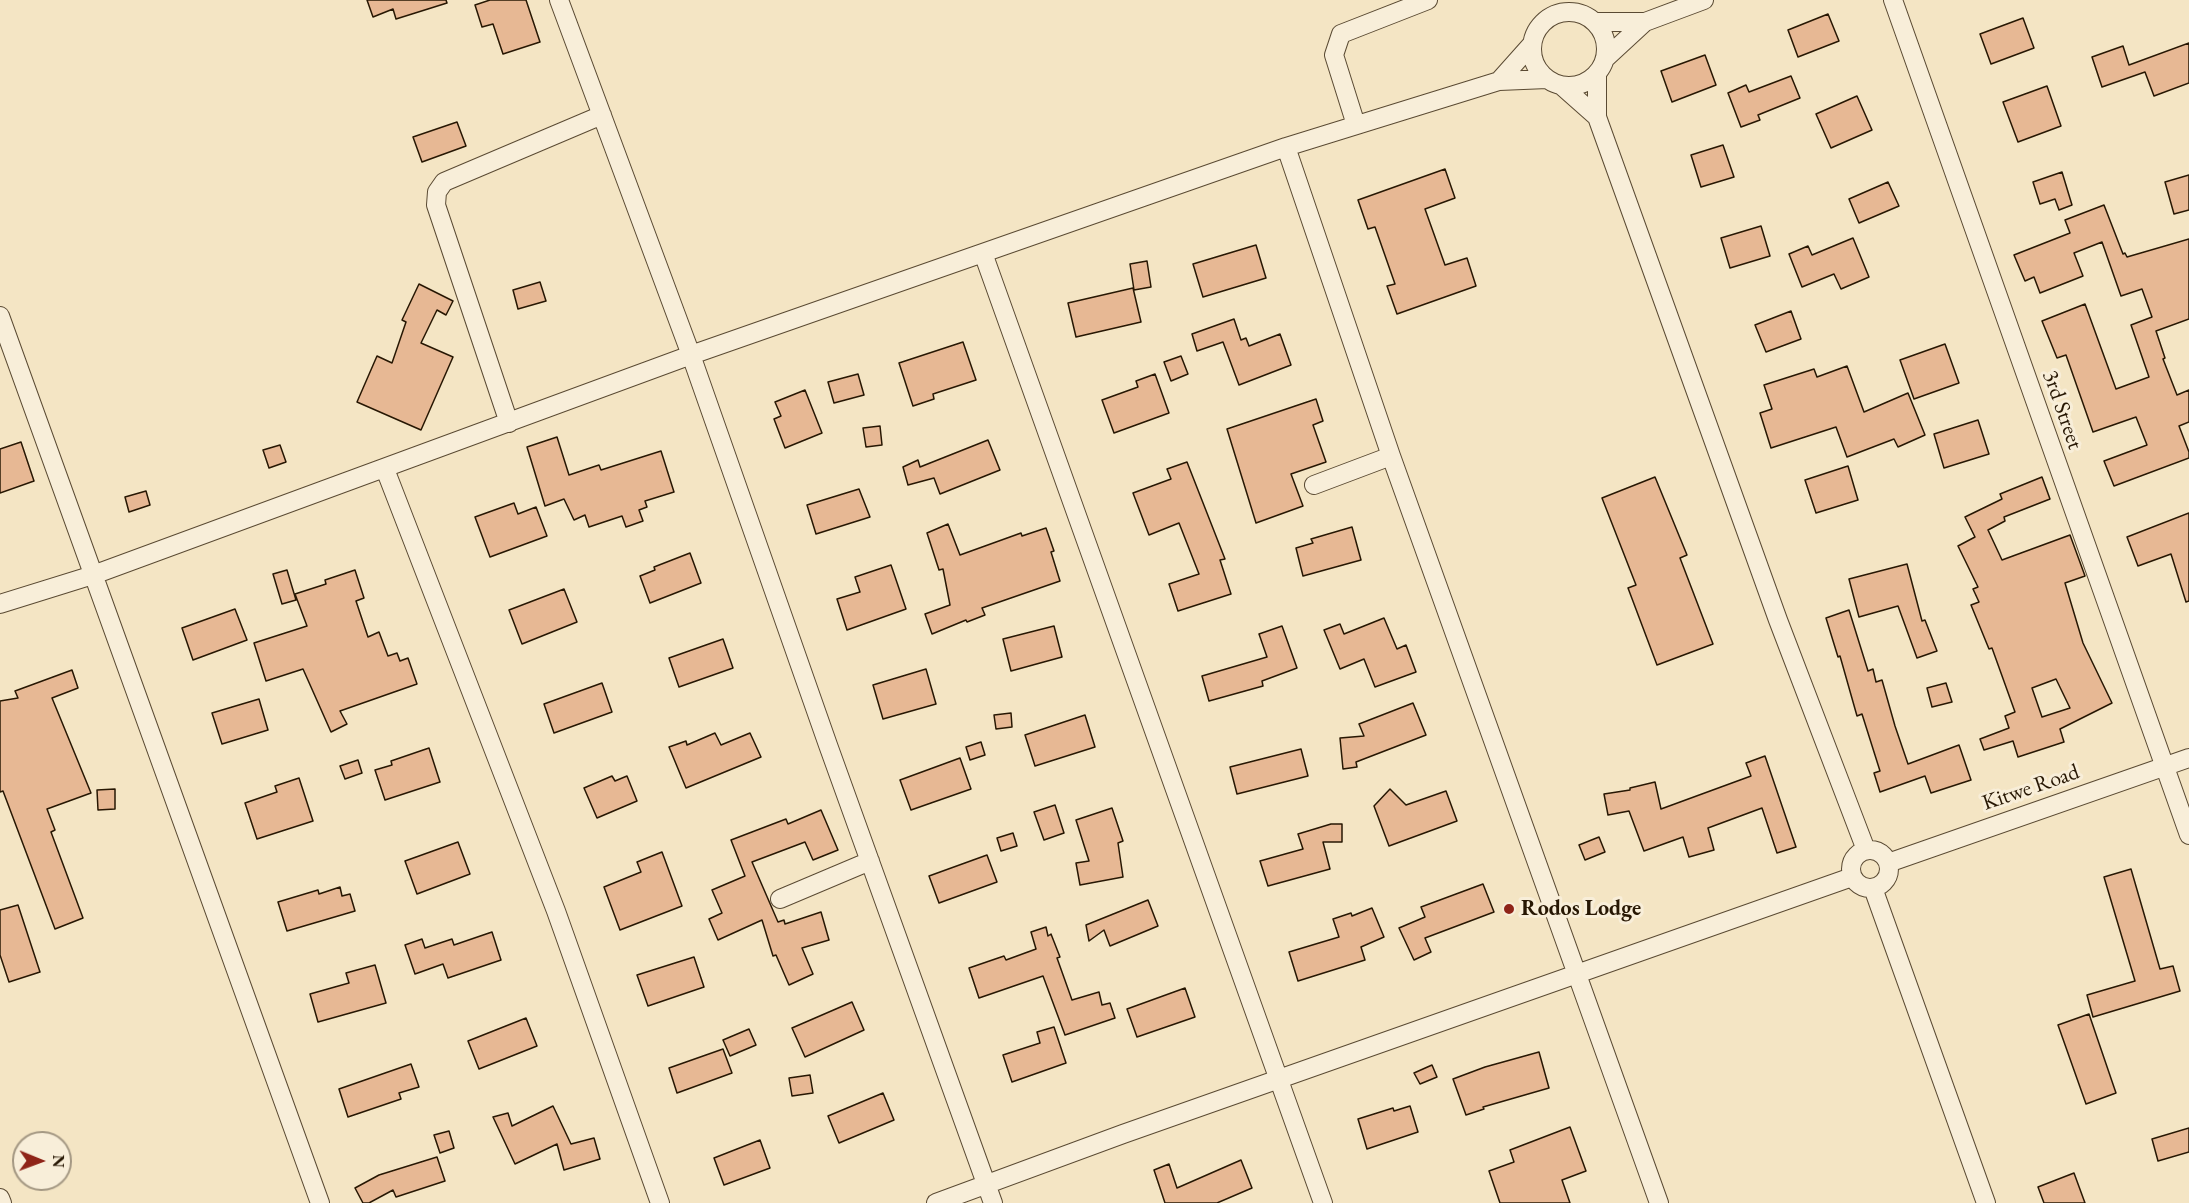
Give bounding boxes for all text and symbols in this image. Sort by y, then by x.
street label: 3rd Street [2036,367,2088,453]
street label: Kitwe Road [1979,759,2083,817]
place label: Rodos Lodge [1521,896,1641,922]
marker: Rodos Lodge [1502,902,1516,916]
north arrow [12,1131,72,1191]
text: N [48,1155,69,1168]

